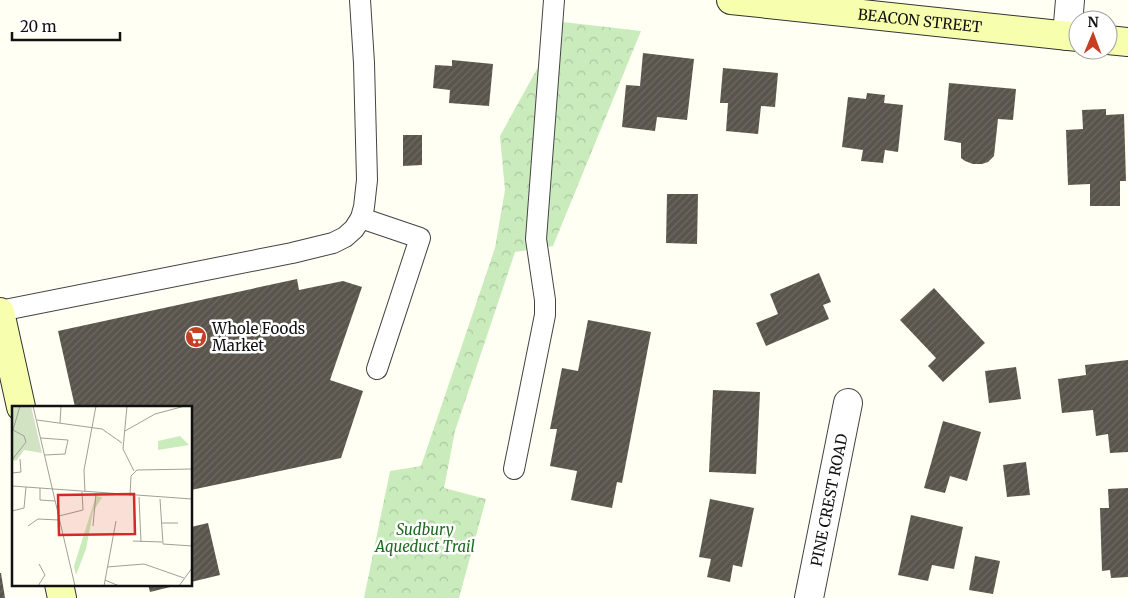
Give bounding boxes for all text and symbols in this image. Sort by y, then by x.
street label: BEACON STREET [857,4,983,36]
scale bar [12,10,120,42]
north arrow [1068,10,1118,60]
text: N [1088,13,1099,31]
text: 20 m [20,17,57,36]
place label: Whole Foods Market [211,319,305,355]
supermarket icon: Whole Foods Market [184,325,208,349]
inset map [12,406,192,586]
street label: PINE CREST ROAD [806,432,851,568]
park label: Sudbury Aqueduct Trail [374,520,475,556]

